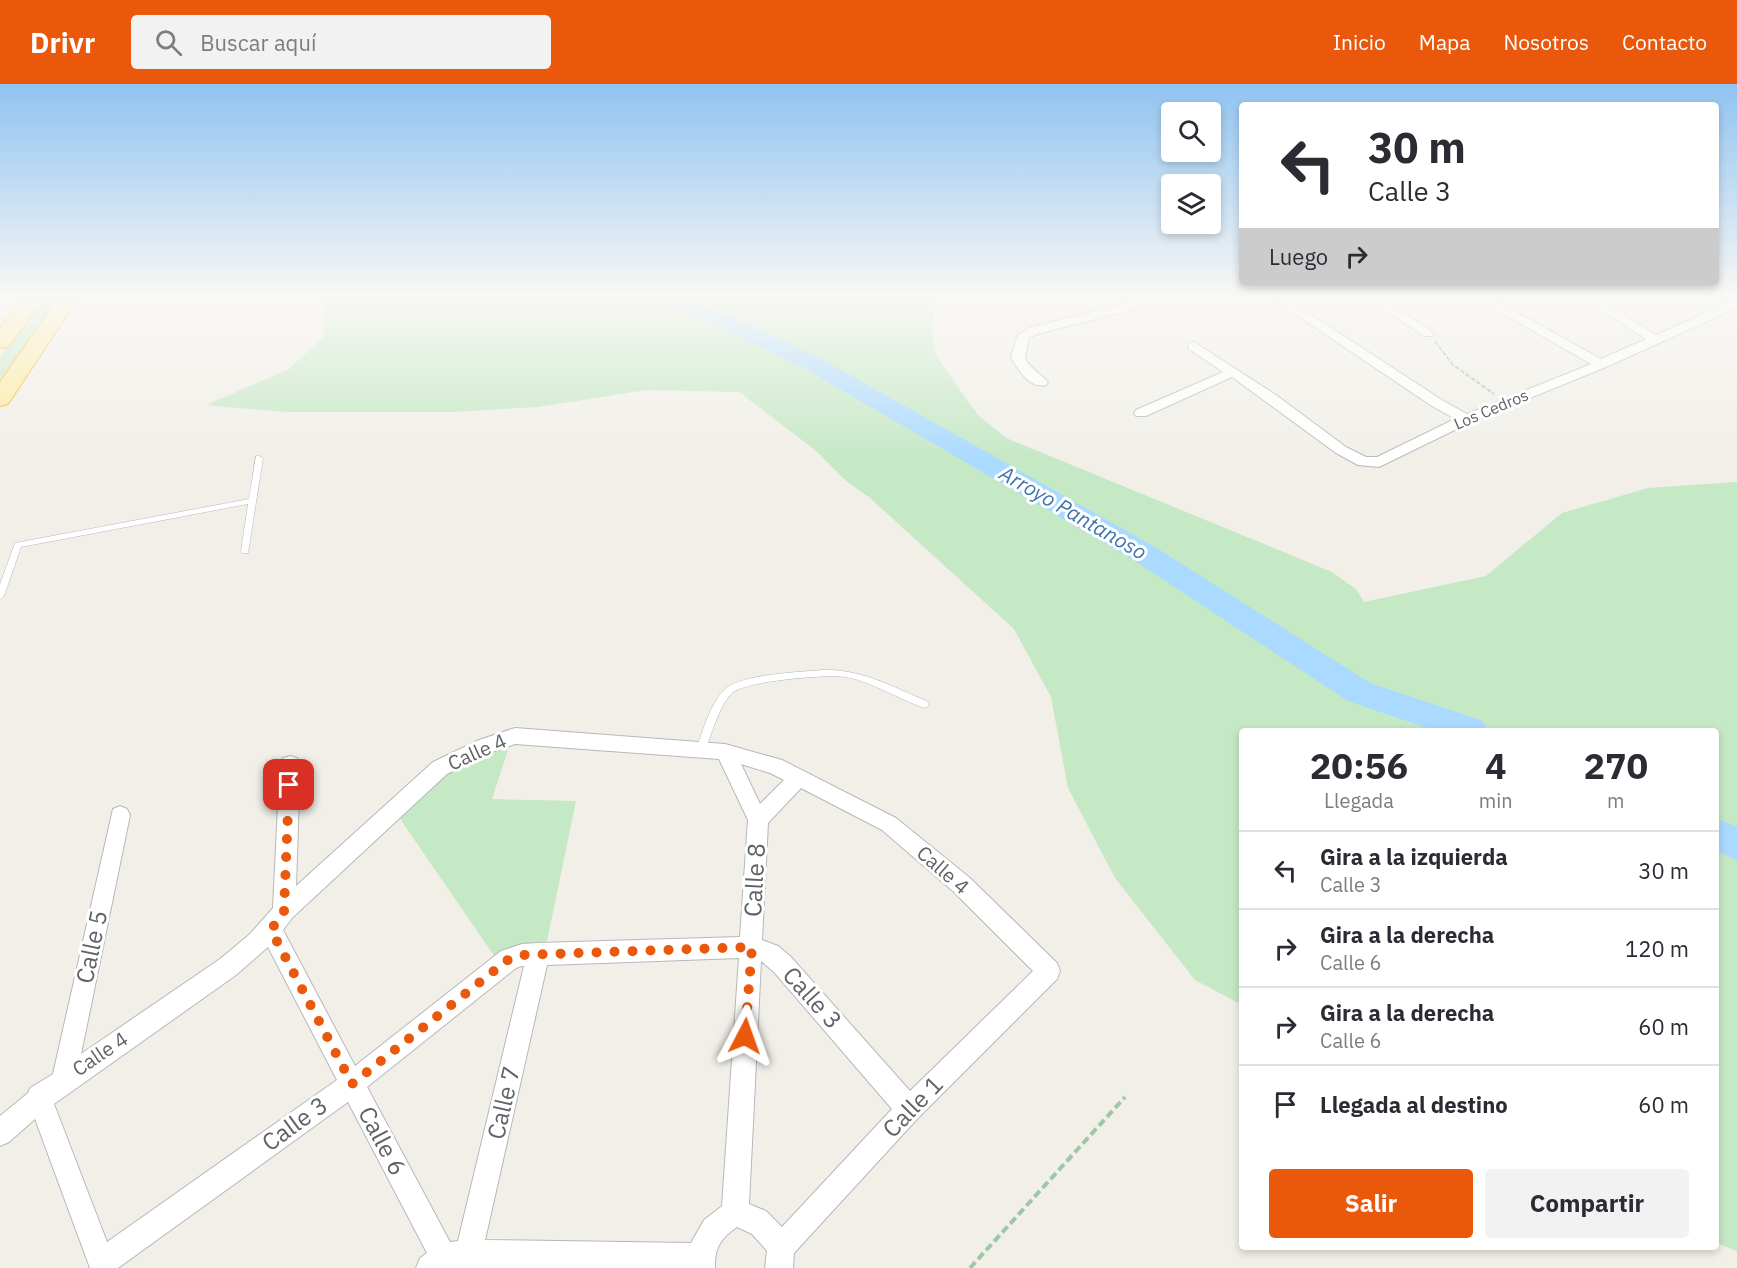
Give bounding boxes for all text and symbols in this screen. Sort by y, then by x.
search box [131,15,551,69]
text: Drivr [30,24,95,61]
icon: search [152,26,185,59]
text: Buscar aquí [200,28,316,57]
text: Inicio [1333,28,1386,56]
text: Mapa [1419,28,1471,56]
text: Nosotros [1504,28,1589,56]
text: Contacto [1622,28,1707,56]
map controls [1161,102,1221,234]
button: search [1161,102,1221,162]
text: 30 m [1368,120,1466,175]
icon: left [1269,126,1347,204]
text: Calle 3 [1368,173,1451,208]
button: layers [1161,174,1221,234]
icon: right [1340,240,1373,273]
text: Luego [1269,242,1328,271]
street label: Los Cedros [1451,384,1531,434]
water label: Arroyo Pantanoso [994,458,1152,566]
street label: Calle 4 [443,727,510,776]
text: 20:56 [1310,742,1408,789]
text: 4 [1485,742,1507,789]
text: 270 [1583,742,1648,789]
pin [263,759,314,810]
icon: arrive [272,768,305,801]
text: Llegada [1324,787,1394,814]
text: min [1479,787,1513,814]
text: m [1607,787,1625,814]
street label: Calle 4 [911,839,975,900]
street label: Calle 8 [736,842,772,918]
text: Gira a la izquierda [1320,842,1508,871]
icon: left [1269,854,1302,887]
text: 30 m [1638,856,1689,885]
text: Calle 3 [1320,871,1382,898]
street label: Calle 5 [68,907,114,986]
text: Gira a la derecha [1320,920,1494,949]
icon: right [1269,932,1302,965]
text: 120 m [1625,934,1689,963]
text: Calle 6 [1320,949,1382,976]
street label: Calle 3 [776,959,849,1035]
text: Gira a la derecha [1320,998,1494,1027]
position arrow [713,1004,777,1068]
icon: right [1269,1010,1302,1043]
text: 60 m [1638,1012,1689,1041]
street label: Calle 4 [67,1025,133,1082]
text: Calle 6 [1320,1027,1382,1054]
street label: Calle 7 [479,1063,527,1142]
street label: Calle 1 [875,1069,949,1144]
icon: arrive [1269,1088,1302,1121]
street label: Calle 3 [255,1089,334,1158]
text: Llegada al destino [1320,1090,1508,1119]
text: 60 m [1638,1090,1689,1119]
street label: Calle 6 [351,1100,414,1181]
button: Salir [1269,1169,1473,1238]
button: Compartir [1485,1169,1689,1238]

